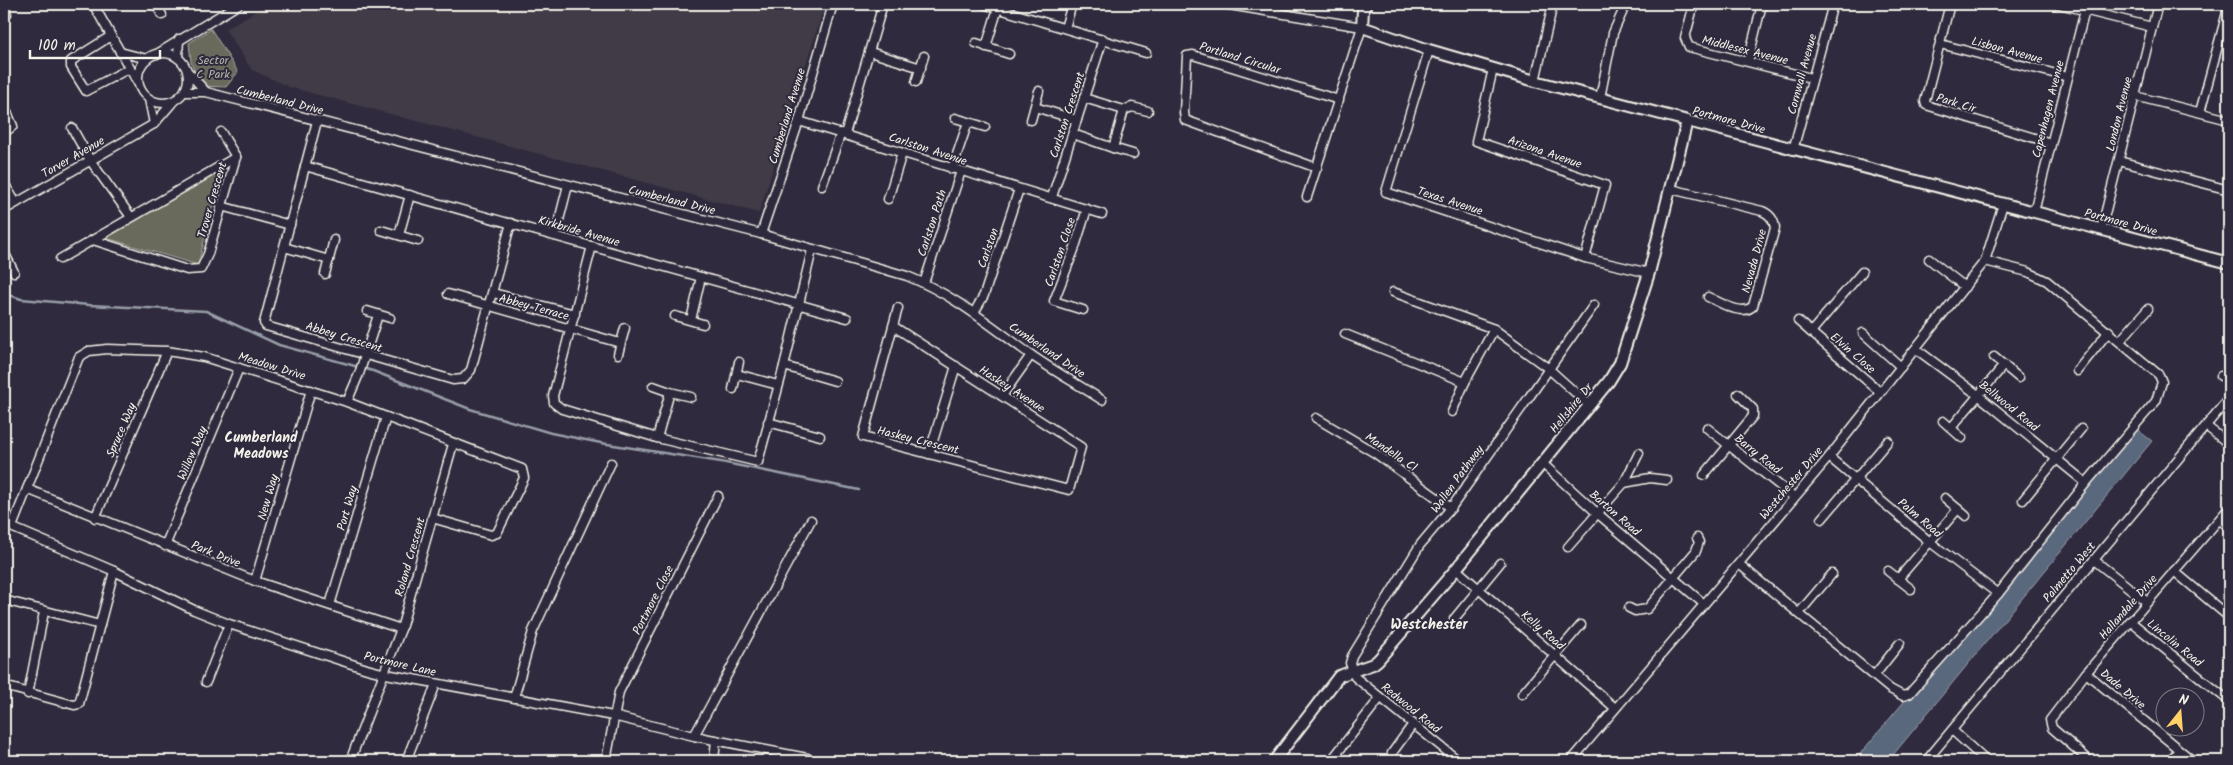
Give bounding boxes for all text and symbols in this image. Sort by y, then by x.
scale bar [30,28,160,60]
street label: Middlesex Avenue [1700,31,1791,71]
street label: Cornwall Avenue [1783,31,1823,117]
street label: Lisbon Avenue [1969,32,2045,69]
text: 100 m [38,34,76,58]
street label: Portland Circular [1197,37,1284,80]
park label: Sector C Park [196,51,230,84]
street label: Capenhagen Avenue [2027,58,2070,160]
street label: Cumberland Avenue [764,65,811,166]
street label: Carlston Crescent [1045,69,1090,161]
street label: London Avenue [2101,74,2138,153]
street label: Cumberland Drive [234,81,326,121]
street label: Park Cir [1934,88,1979,119]
street label: Portmore Drive [1690,102,1768,139]
street label: Carlston Avenue [886,128,970,171]
street label: Torver Avenue [38,131,109,183]
street label: Arizona Avenue [1505,131,1585,174]
street label: Trover Crescent [193,159,233,241]
street label: Cumberland Drive [626,181,718,221]
street label: Texas Avenue [1415,182,1486,221]
street label: Carlston Path [913,187,952,259]
street label: Portmore Drive [2082,204,2160,241]
street label: Kirkbride Avenue [536,211,623,252]
street label: Carlston Close [1040,214,1081,289]
street label: Carlston [973,226,1004,271]
street label: Nevada Drive [1737,226,1772,295]
street label: Abbey Terrace [497,289,572,326]
street label: Abbey Crescent [303,317,385,358]
street label: Cumberland Drive [1005,318,1089,384]
street label: Elvin Close [1826,328,1880,379]
street label: Meadow Drive [236,347,309,386]
street label: Haskey Avenue [975,361,1049,418]
street label: Bellwood Road [1974,376,2044,437]
street label: Hellshire Dr [1545,378,1598,437]
street label: Spruce Way [101,399,142,461]
street label: Haskey Crescent [875,421,961,460]
street label: Willow Way [173,423,213,483]
district label: Cumberland Meadows [225,427,298,465]
street label: Mandella Cl [1361,428,1421,477]
street label: Barry Road [1730,429,1786,480]
street label: Wallen Pathway [1426,441,1489,517]
street label: Westchester Drive [1755,442,1828,524]
street label: New Way [253,472,284,522]
street label: Port Way [332,483,363,533]
street label: Barton Road [1585,486,1645,542]
street label: Palm Road [1893,494,1947,544]
street label: Roland Crescent [390,515,431,599]
street label: Park Drive [188,536,244,573]
street label: Palmetto West [2038,538,2101,607]
street label: Portmore Close [628,562,679,638]
street label: Hallandale Drive [2095,570,2163,644]
street label: Kelly Road [1516,606,1570,656]
district label: Westchester [1391,614,1468,636]
street label: Lincolin Road [2142,615,2208,673]
street label: Portmore Lane [362,647,439,682]
street label: Dade Drive [2096,665,2150,715]
street label: Redwood Road [1377,678,1446,739]
north arrow [2156,688,2206,738]
text: N [2176,689,2191,712]

